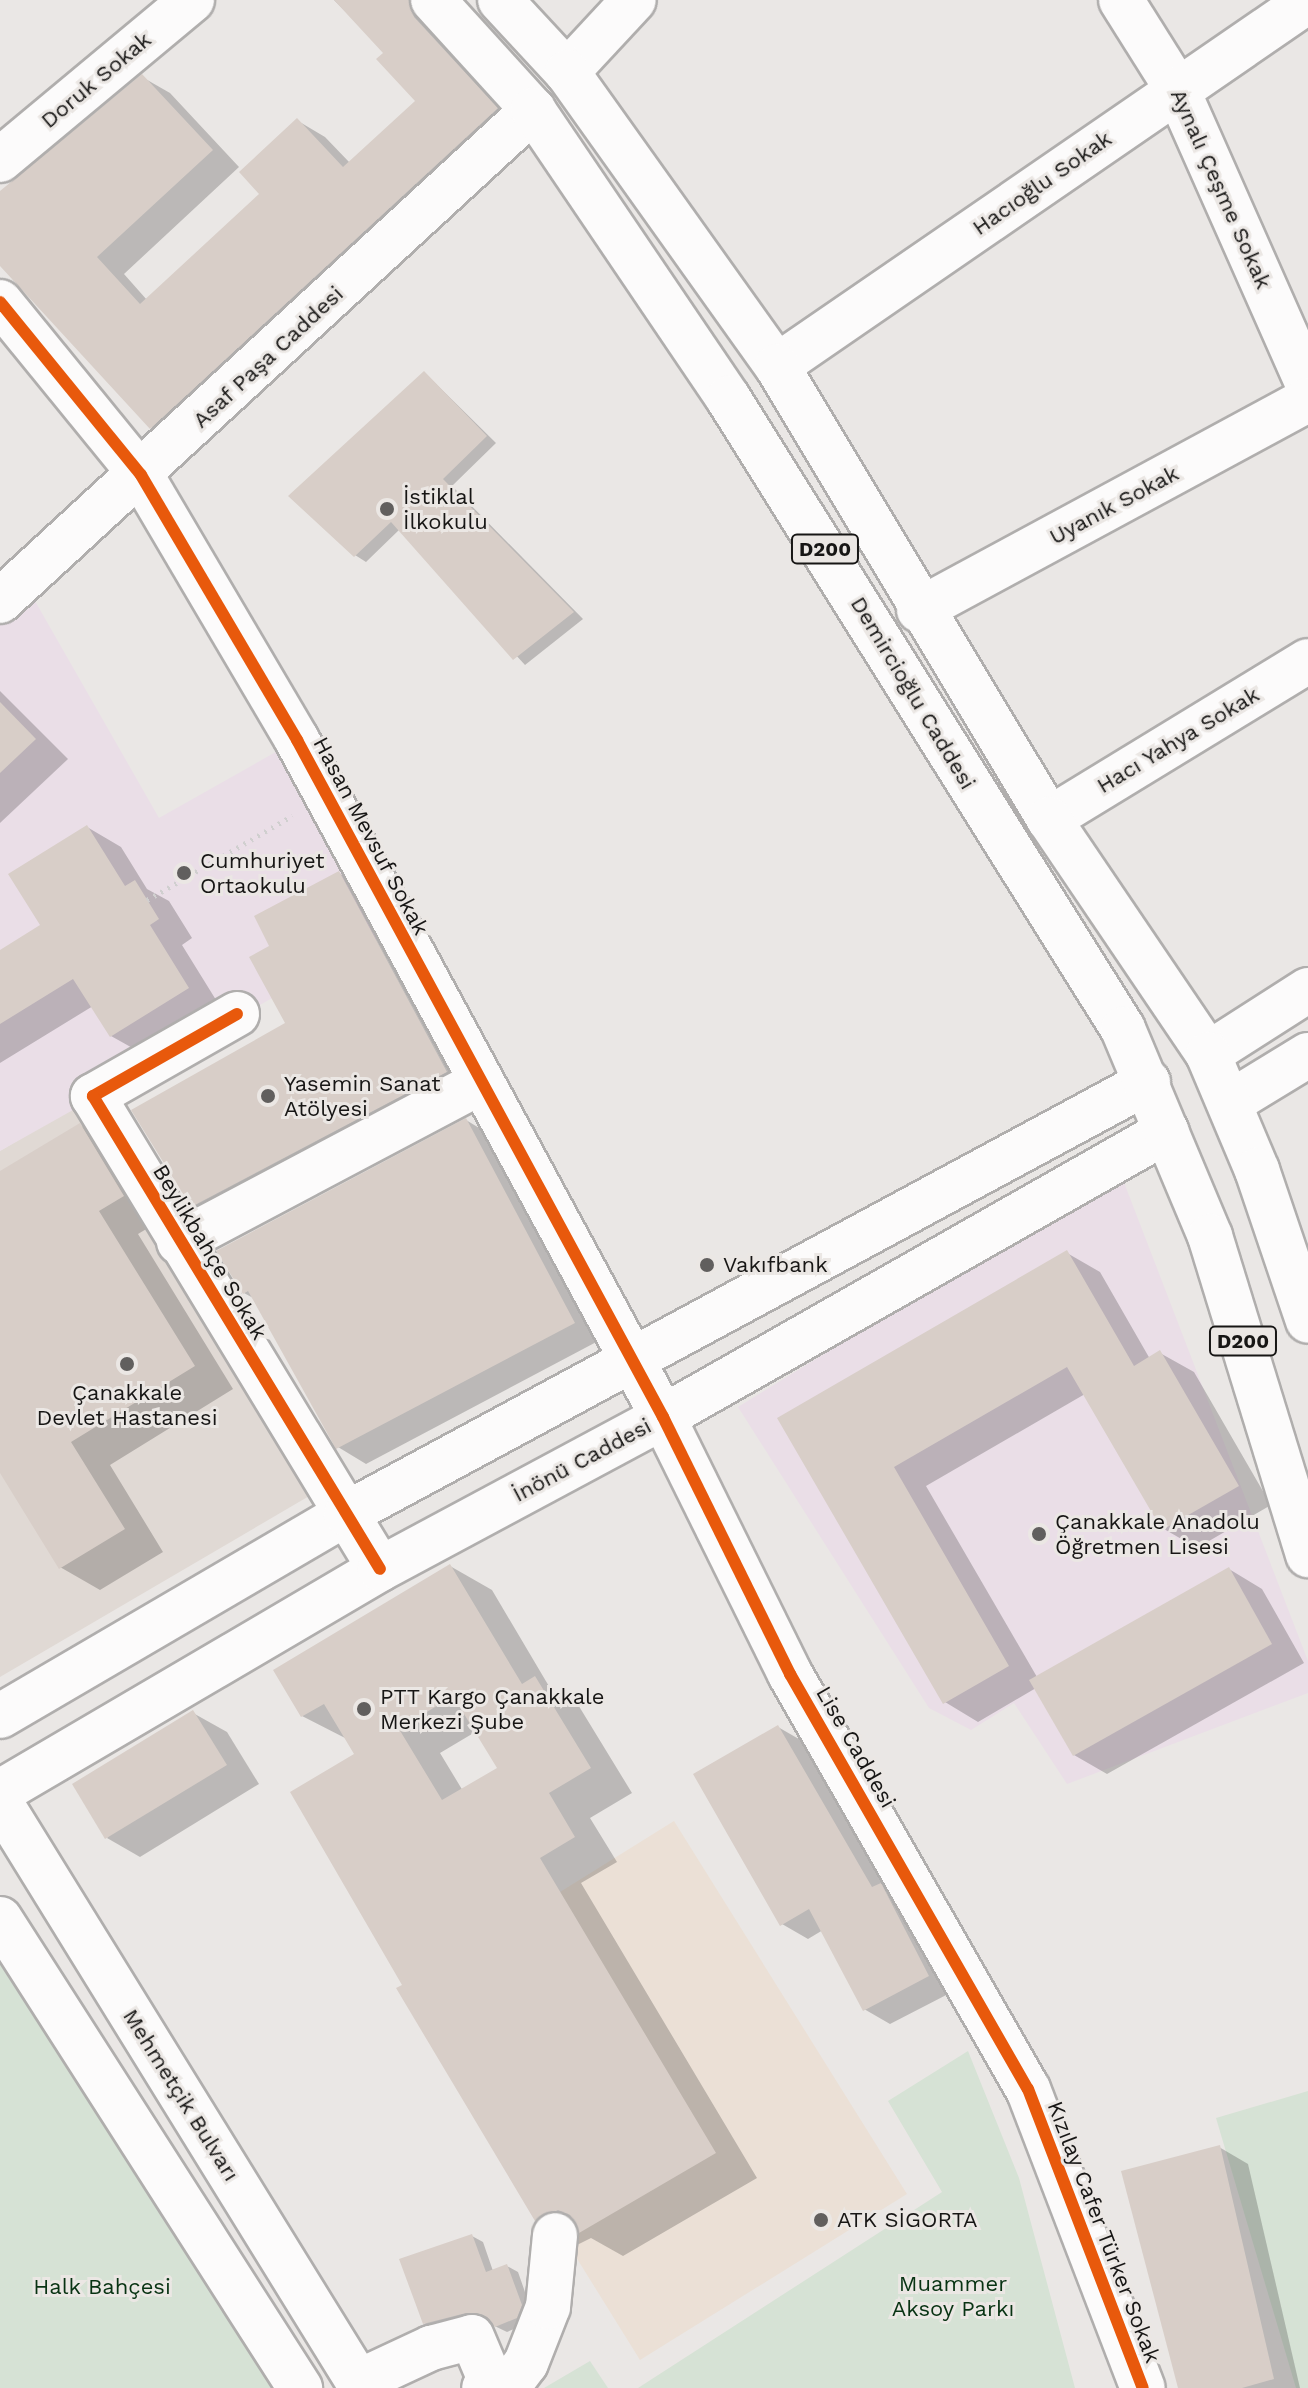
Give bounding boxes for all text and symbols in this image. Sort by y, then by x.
street label: Doruk Sokak [35,26,157,134]
street label: Aynalı Çeşme Sokak [1165,85,1277,293]
street label: Hacıoğlu Sokak [967,125,1117,241]
street label: Asaf Paşa Caddesi [187,280,349,434]
street label: Uyanık Sokak [1045,460,1183,550]
place label: İstiklal İlkokulu [403,483,488,534]
marker: İstiklal İlkokulu [378,500,396,518]
road number: D200 [789,533,861,565]
street label: Demircioğlu Caddesi [845,592,981,794]
street label: Hacı Yahya Sokak [1091,681,1265,799]
street label: Hasan Mevsuf Sokak [307,732,435,940]
place label: Cumhuriyet Ortaokulu [200,847,325,898]
marker: Cumhuriyet Ortaokulu [175,864,193,882]
place label: Yasemin Sanat Atölyesi [284,1070,441,1122]
marker: Yasemin Sanat Atölyesi [259,1087,277,1105]
street label: Beylikbahçe Sokak [147,1160,273,1344]
place label: Vakıfbank [723,1252,828,1278]
marker: Vakıfbank [698,1256,716,1274]
road number: D200 [1207,1325,1279,1357]
marker: Çanakkale Devlet Hastanesi [116,1353,138,1375]
place label: Çanakkale Devlet Hastanesi [37,1379,217,1430]
street label: İnönü Caddesi [508,1412,656,1508]
place label: Çanakkale Anadolu Öğretmen Lisesi [1055,1508,1261,1560]
marker: Çanakkale Anadolu Öğretmen Lisesi [1030,1525,1048,1543]
street label: Lise Caddesi [811,1681,901,1813]
place label: PTT Kargo Çanakkale Merkezi Şube [380,1683,605,1734]
marker: PTT Kargo Çanakkale Merkezi Şube [355,1700,373,1718]
street label: Mehmetçik Bulvarı [117,2004,245,2186]
street label: Kızılay Cafer Türker Sokak [1041,2096,1167,2368]
place label: ATK SİGORTA [837,2207,978,2233]
marker: ATK SİGORTA [812,2211,830,2229]
park label: Muammer Aksoy Parkı [891,2270,1015,2322]
park label: Halk Bahçesi [33,2274,171,2300]

